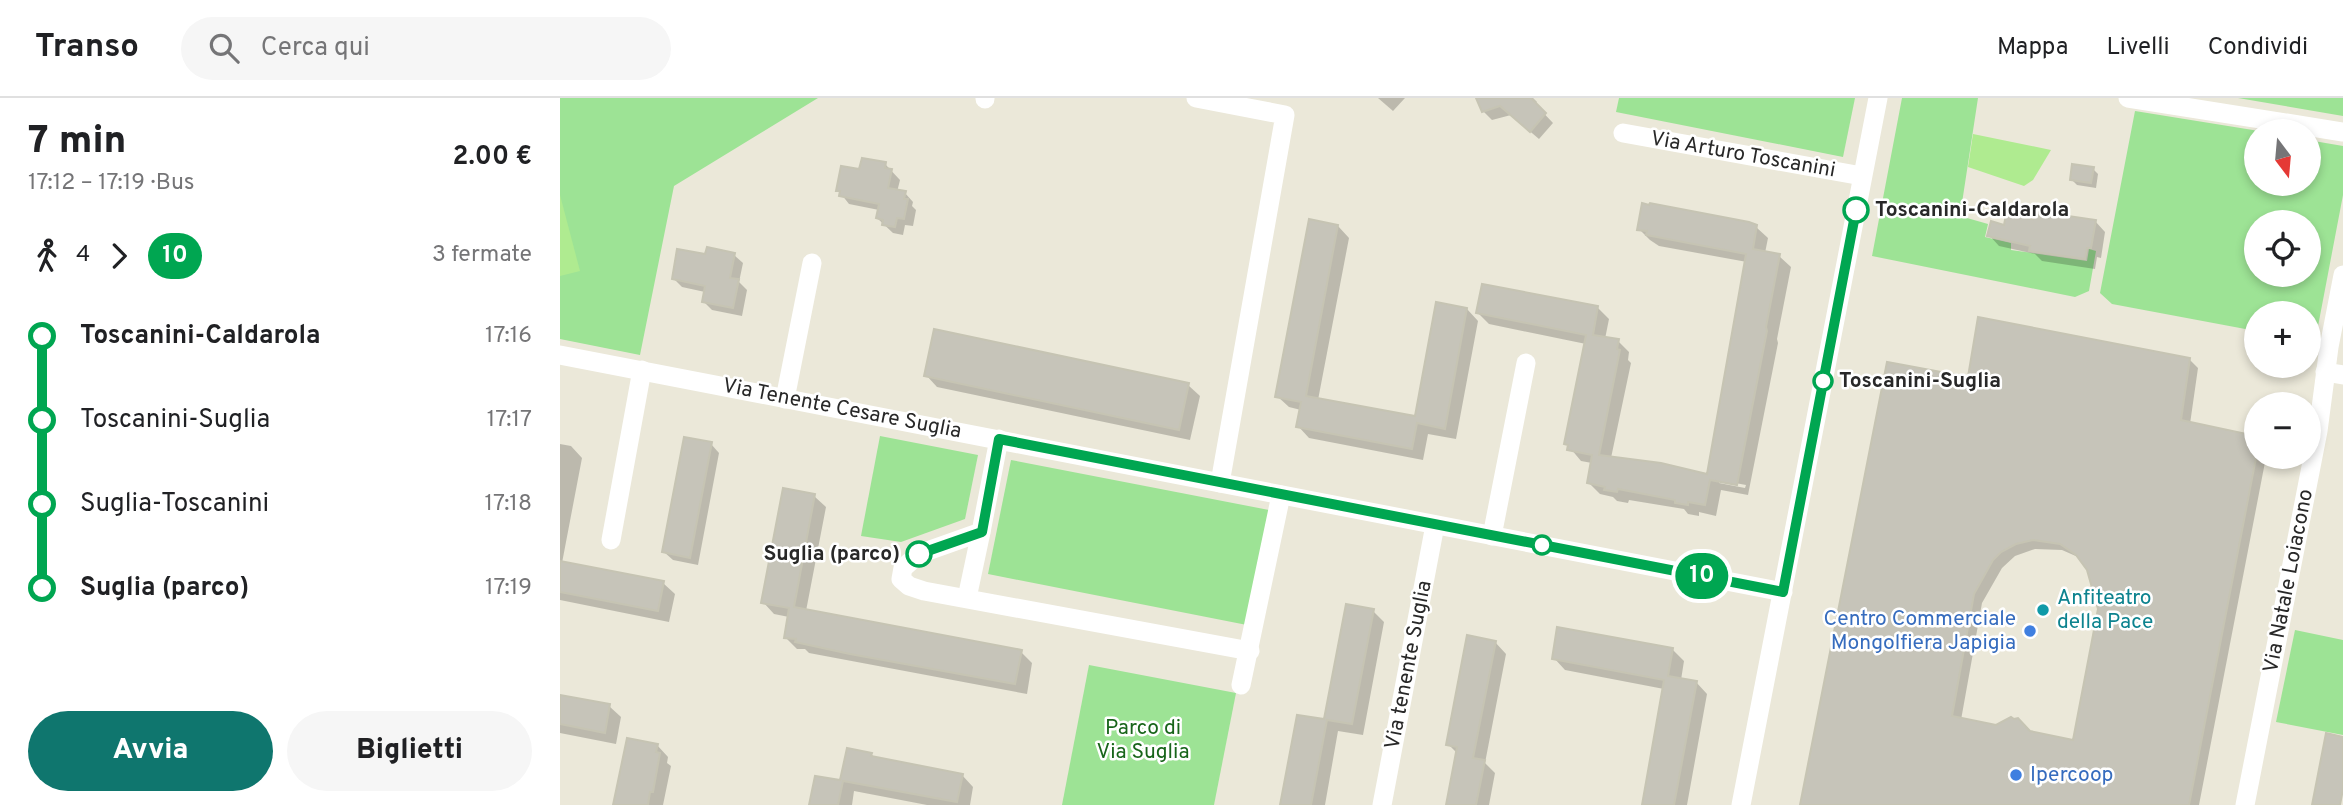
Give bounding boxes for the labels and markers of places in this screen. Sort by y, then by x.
marker: Toscanini-Caldarola [1843,197,1869,223]
place label: Toscanini-Caldarola [1875,197,2069,224]
place label: Toscanini-Suglia [1839,368,2001,395]
marker: Toscanini-Suglia [1813,371,1833,391]
unlabelled marker [1532,535,1552,555]
place label: Suglia (parco) [763,541,900,568]
marker: Suglia (parco) [906,541,932,567]
place label: Anfiteatro della Pace [2057,585,2153,636]
marker: Anfiteatro della Pace [2035,602,2051,618]
place label: Centro Commerciale Mongolfiera Japigia [1824,606,2016,657]
marker: Centro Commerciale Mongolfiera Japigia [2022,623,2038,639]
place label: Ipercoop [2030,762,2113,789]
marker: Ipercoop [2008,767,2024,783]

